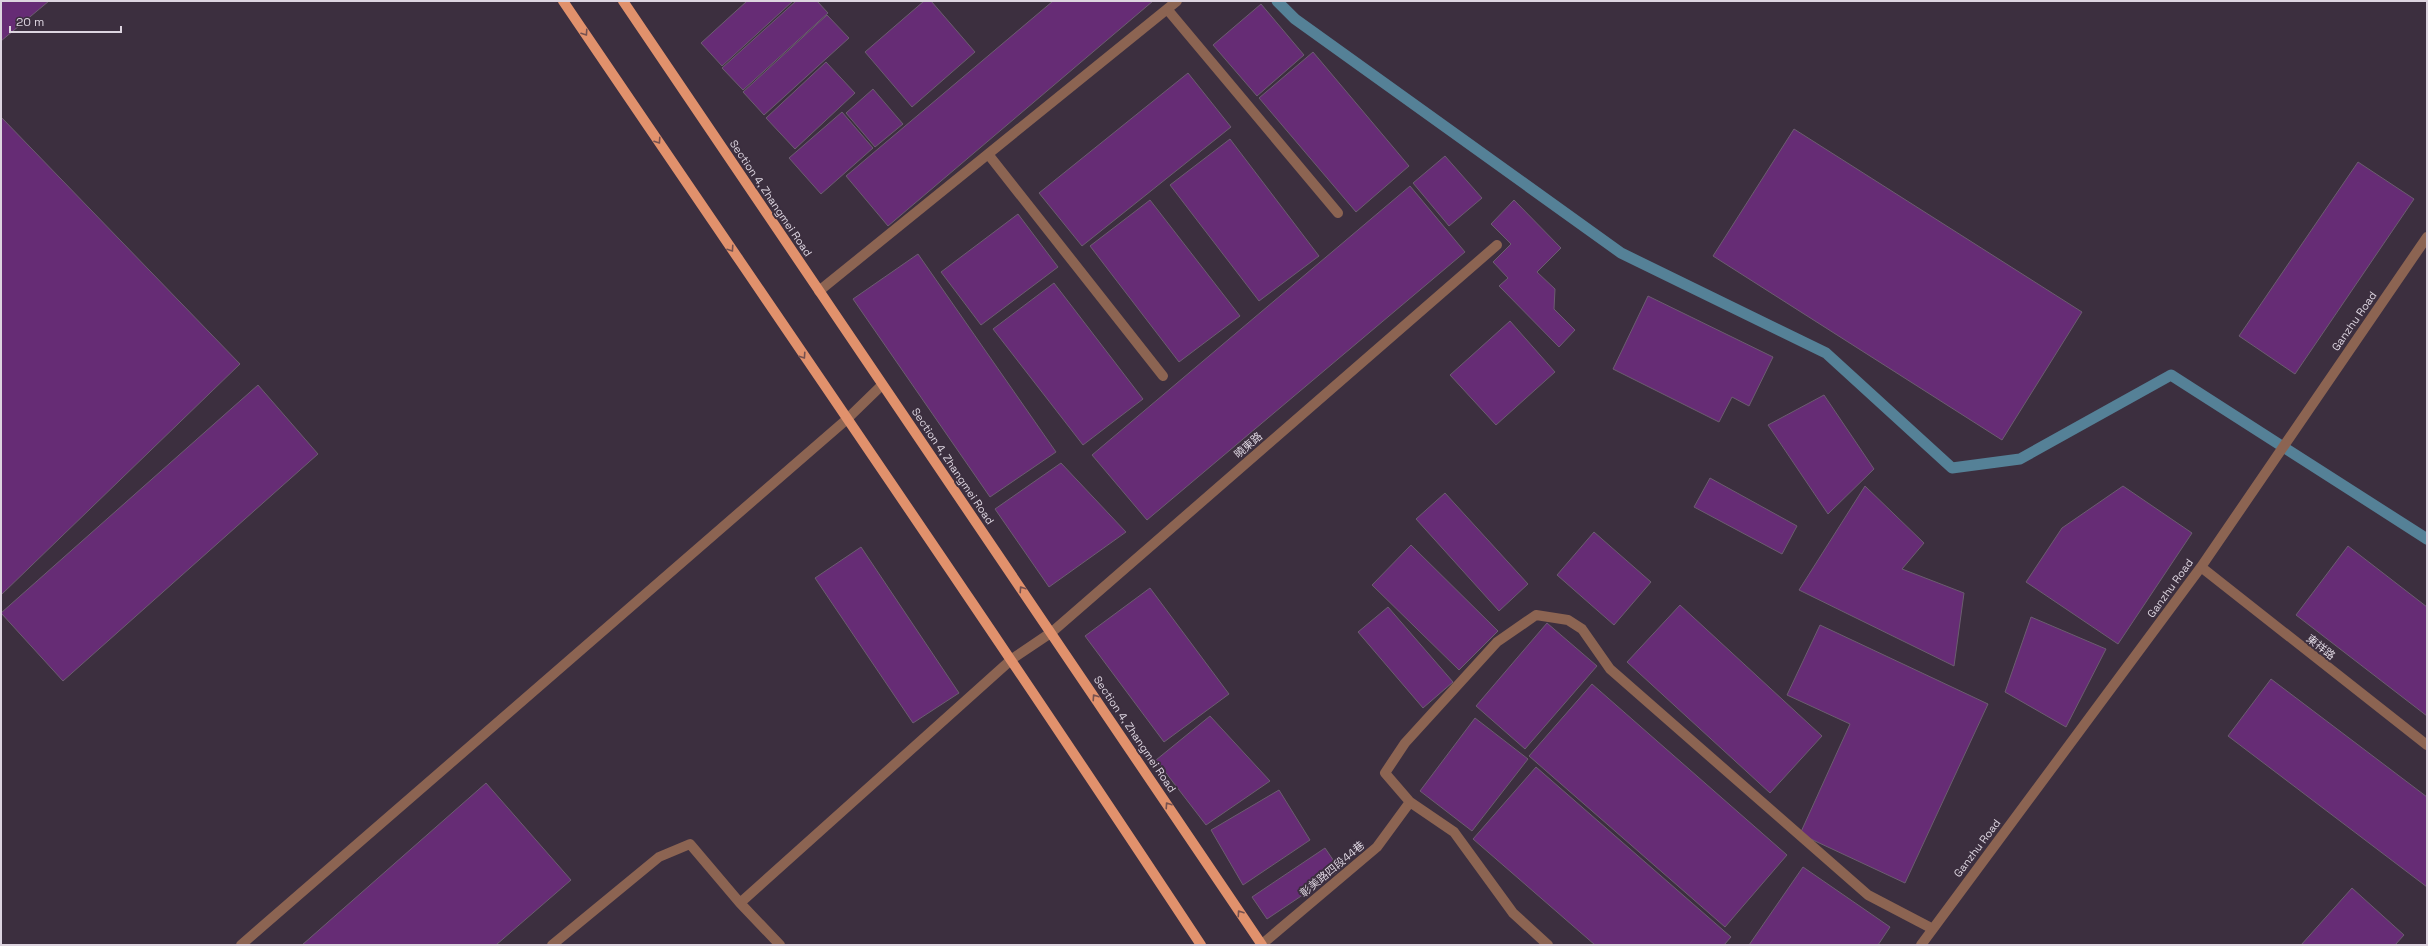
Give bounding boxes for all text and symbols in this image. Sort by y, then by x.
scale bar [10,8,121,34]
text: 20 m [16,14,44,30]
one-way arrow [580,29,588,36]
one-way arrow [653,137,661,144]
street label: Section 4, Zhangmei Road [727,137,815,259]
one-way arrow [726,244,733,251]
street label: Ganzhu Road [2328,289,2380,353]
one-way arrow [798,352,805,359]
street label: Section 4, Zhangmei Road [909,405,997,527]
street label: 曉東路 [1231,429,1265,461]
street label: Ganzhu Road [2144,556,2196,620]
one-way arrow [1020,587,1027,594]
street label: 東祥路 [2304,631,2338,663]
street label: Section 4, Zhangmei Road [1091,673,1179,795]
one-way arrow [1092,694,1100,701]
one-way arrow [1165,802,1173,809]
street label: Ganzhu Road [1951,816,2003,880]
street label: 彰美路四段44巷 [1297,838,1367,900]
one-way arrow [1238,910,1245,917]

